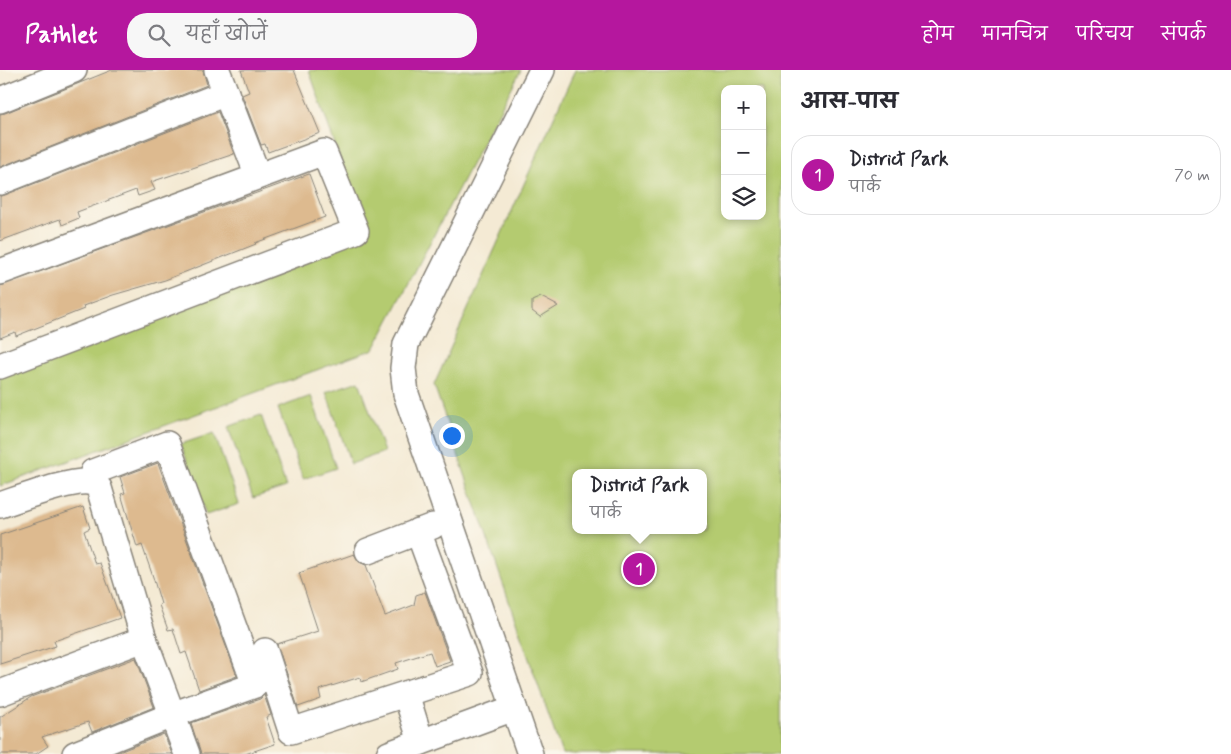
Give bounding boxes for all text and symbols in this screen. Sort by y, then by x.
search box [127,13,477,58]
text: Pathlet [25,20,97,51]
icon: search [145,21,173,49]
text: यहाँ खोजें [185,22,267,47]
text: होम [922,23,954,47]
text: मानचित्र [982,23,1048,47]
text: परिचय [1076,23,1133,47]
text: संपर्क [1161,23,1206,47]
map controls [721,85,766,220]
button: + [721,85,766,130]
text: आस-पास [801,88,898,116]
button: − [721,130,766,175]
text: District Park [849,147,948,172]
text: 1 [814,165,822,186]
text: 70 m [1174,165,1210,186]
button: layers [721,175,766,220]
text: पार्क [849,177,880,198]
your location [439,423,465,449]
popup [572,469,707,534]
text: District Park [590,473,689,498]
text: पार्क [590,503,621,524]
pin: 1 [623,550,655,588]

